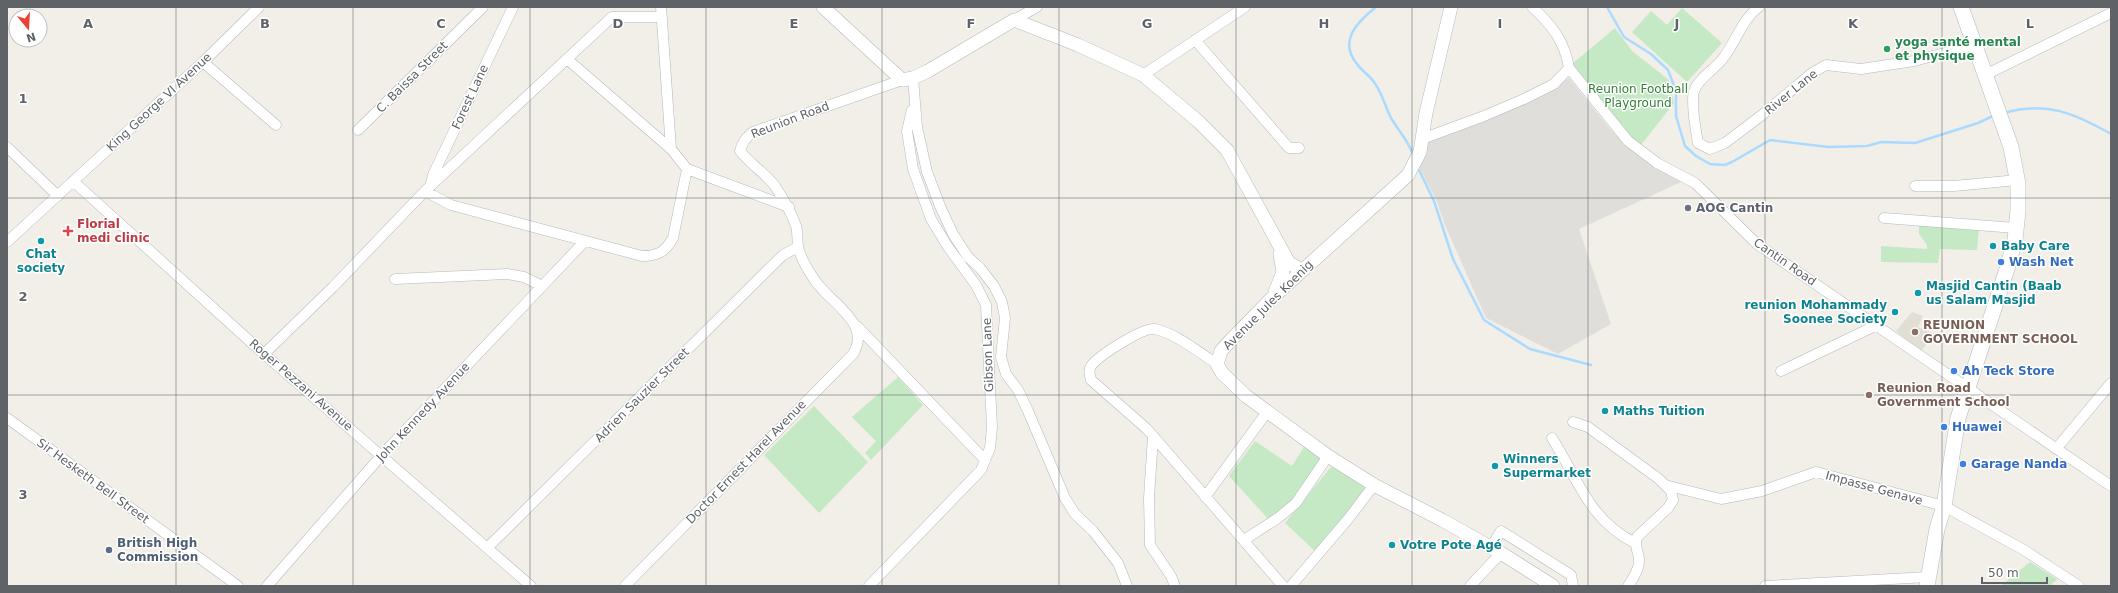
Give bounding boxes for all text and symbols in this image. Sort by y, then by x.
north arrow [8,8,48,48]
text: A [83,16,93,31]
text: B [260,16,270,31]
text: C [436,16,446,31]
text: D [613,16,624,31]
text: E [790,16,798,31]
text: F [967,16,975,31]
text: G [1142,16,1152,31]
text: H [1319,16,1329,31]
text: I [1498,16,1502,31]
text: J [1674,16,1679,31]
text: K [1848,16,1859,31]
text: L [2026,16,2034,31]
text: N [25,29,37,45]
place label: yoga santé mental et physique [1895,35,2021,63]
street label: C. Baissa Street [373,38,451,116]
marker: yoga santé mental et physique [1882,44,1892,54]
street label: King George VI Avenue [104,50,214,154]
street label: Forest Lane [449,62,491,132]
street label: River Lane [1762,66,1820,118]
park label: Reunion Football Playground [1588,82,1688,110]
text: 1 [18,91,28,106]
street label: Reunion Road [749,99,831,141]
place label: AOG Cantin [1696,201,1773,215]
marker: AOG Cantin [1683,203,1693,213]
place label: Florial medi clinic [77,217,150,245]
marker: Florial medi clinic [62,225,74,237]
street label: Cantin Road [1751,235,1819,289]
marker: Chat society [36,236,46,246]
place label: Baby Care [2001,239,2070,253]
marker: Baby Care [1988,241,1998,251]
place label: Chat society [17,247,65,275]
place label: Wash Net [2009,255,2074,269]
street label: Avenue Jules Koenig [1220,257,1316,353]
marker: Wash Net [1996,257,2006,267]
place label: Masjid Cantin (Baab us Salam Masjid [1926,279,2062,307]
marker: Masjid Cantin (Baab us Salam Masjid [1913,288,1923,298]
text: 2 [18,289,28,304]
place label: reunion Mohammady Soonee Society [1744,298,1887,326]
marker: reunion Mohammady Soonee Society [1890,307,1900,317]
street label: Gibson Lane [980,318,996,392]
place label: REUNION GOVERNMENT SCHOOL [1923,318,2078,346]
marker: REUNION GOVERNMENT SCHOOL [1910,327,1920,337]
street label: Roger Pezzani Avenue [246,336,356,434]
street label: Adrien Sauzier Street [592,345,692,445]
street label: John Kennedy Avenue [373,360,473,465]
place label: Ah Teck Store [1962,364,2055,378]
marker: Ah Teck Store [1949,366,1959,376]
place label: Reunion Road Government School [1877,381,2010,409]
marker: Reunion Road Government School [1864,390,1874,400]
street label: Doctor Ernest Harel Avenue [683,397,809,527]
place label: Maths Tuition [1613,404,1705,418]
marker: Maths Tuition [1600,406,1610,416]
place label: Huawei [1952,420,2002,434]
marker: Huawei [1939,422,1949,432]
street label: Sir Hesketh Bell Street [34,436,152,526]
place label: Winners Supermarket [1503,452,1591,480]
place label: Garage Nanda [1971,457,2067,471]
marker: Garage Nanda [1958,459,1968,469]
marker: Winners Supermarket [1490,461,1500,471]
street label: Impasse Genave [1824,468,1924,508]
text: 3 [18,487,28,502]
place label: British High Commission [117,536,198,564]
place label: Votre Pote Agé [1400,538,1502,552]
marker: Votre Pote Agé [1387,540,1397,550]
marker: British High Commission [104,545,114,555]
scale bar [1982,559,2047,585]
text: 50 m [1988,566,2019,580]

